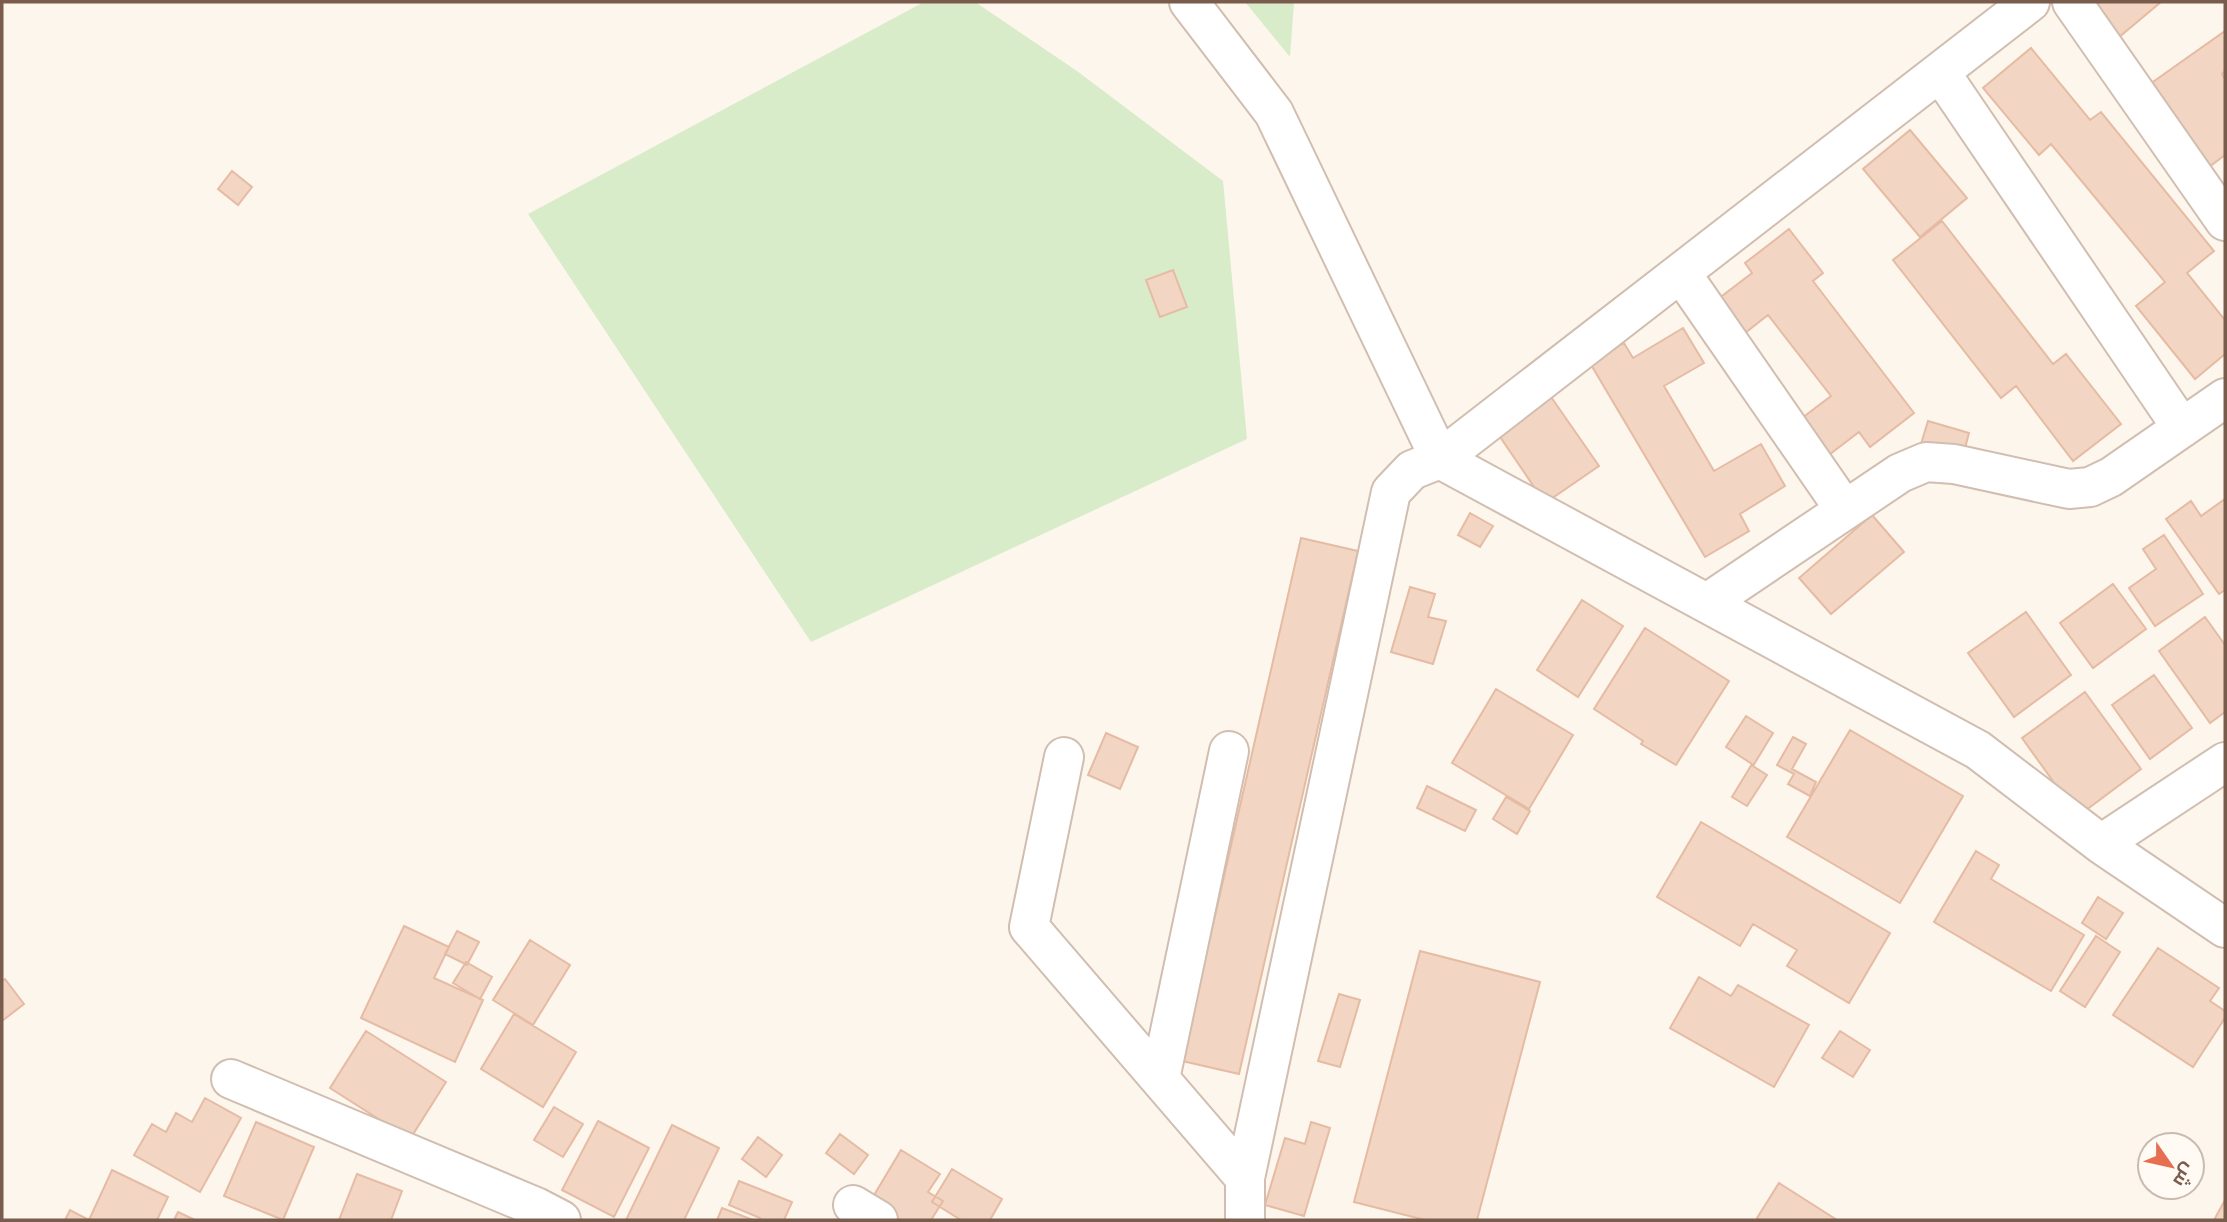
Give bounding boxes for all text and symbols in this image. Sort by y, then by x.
north arrow [2136,1131,2206,1201]
text: ش [2168,1159,2201,1192]

